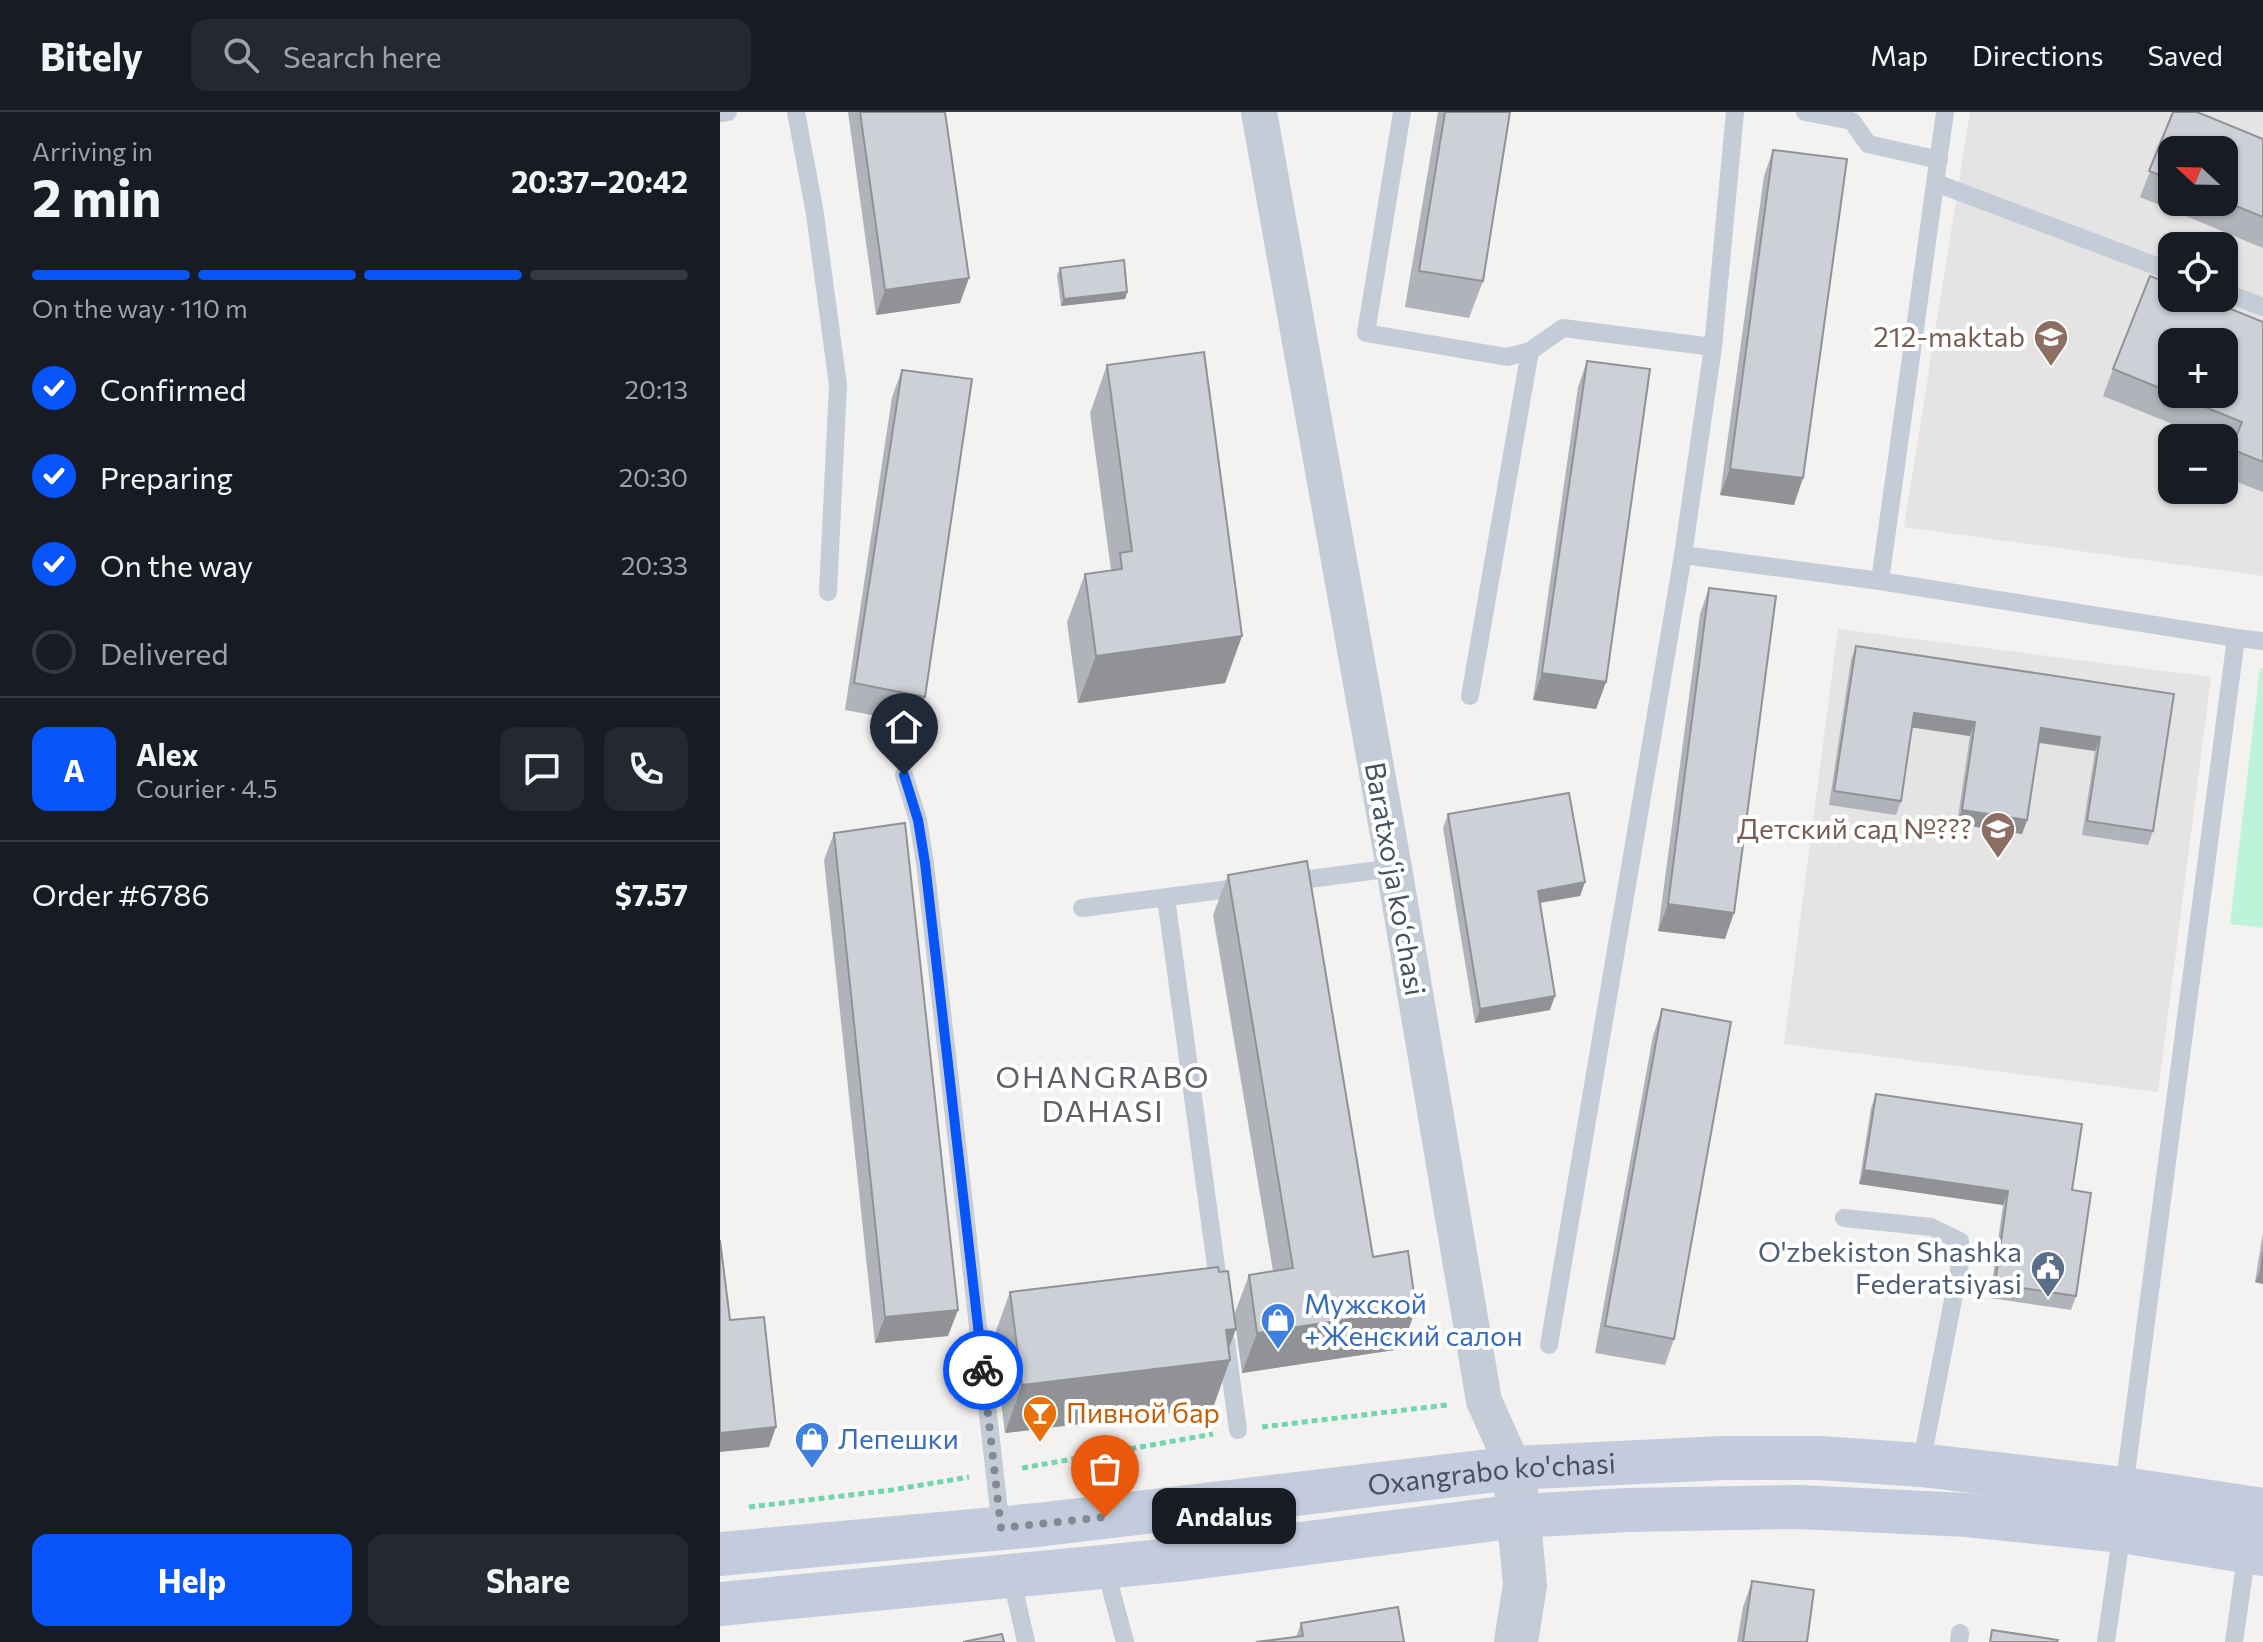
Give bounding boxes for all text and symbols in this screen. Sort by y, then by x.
search box [191,19,751,91]
text: Bitely [40,32,143,79]
icon: search [219,33,263,77]
text: Search here [283,37,442,74]
text: Map [1870,38,1928,72]
text: Directions [1972,38,2103,72]
text: Saved [2147,38,2223,72]
text: Arriving in [32,135,153,166]
north arrow [2158,136,2238,216]
map controls [2158,136,2238,504]
text: 20:37–20:42 [511,162,688,199]
text: 2 min [32,164,161,228]
button: locate [2158,232,2238,312]
text: On the way · 110 m [32,292,248,323]
school or university icon: 212-maktab [2032,318,2070,368]
place label: 212-maktab [1873,319,2025,353]
button: + [2158,328,2238,408]
icon: check [32,366,76,410]
text: Confirmed [100,370,247,407]
text: 20:13 [625,373,688,404]
button: − [2158,424,2238,504]
icon: check [32,454,76,498]
text: Preparing [100,458,233,495]
text: 20:30 [619,461,688,492]
icon: check [32,542,76,586]
text: On the way [100,546,253,583]
text: 20:33 [621,549,688,580]
text: Delivered [100,634,229,671]
pin [870,693,938,775]
icon: home [882,705,926,749]
button: chat [500,727,584,811]
button: phone [604,727,688,811]
text: Alex [136,735,199,772]
text: A [63,751,85,788]
street label: Baratxoʻja koʻchasi [1359,759,1433,998]
text: Courier · 4.5 [136,772,278,803]
school or university icon: Детский сад №??? [1979,810,2017,860]
place label: Детский сад №??? [1737,811,1972,845]
text: Order #6786 [32,875,210,912]
text: $7.57 [615,875,688,912]
district label: OHANGRABO DAHASI [996,1057,1210,1128]
place label: O'zbekiston Shashka Federatsiyasi [1758,1234,2022,1300]
public building icon: O'zbekiston Shashka Federatsiyasi [2029,1249,2067,1299]
place label: Мужской +Женский салон [1304,1286,1523,1352]
shop icon: Мужской +Женский салон [1259,1301,1297,1351]
courier [943,1330,1023,1410]
icon: bike [961,1348,1005,1392]
bar icon: Пивной бар [1021,1394,1059,1444]
place label: Пивной бар [1066,1395,1220,1429]
shop icon: Лепешки [793,1420,831,1470]
place label: Лепешки [838,1421,959,1455]
pin [1071,1435,1139,1517]
street label: Oxangrabo ko'chasi [1366,1445,1616,1501]
icon: bag [1083,1447,1127,1491]
callout: Andalus [1153,1489,1297,1545]
text: Andalus [1176,1500,1272,1531]
button: Help [32,1534,352,1626]
button: Share [368,1534,688,1626]

